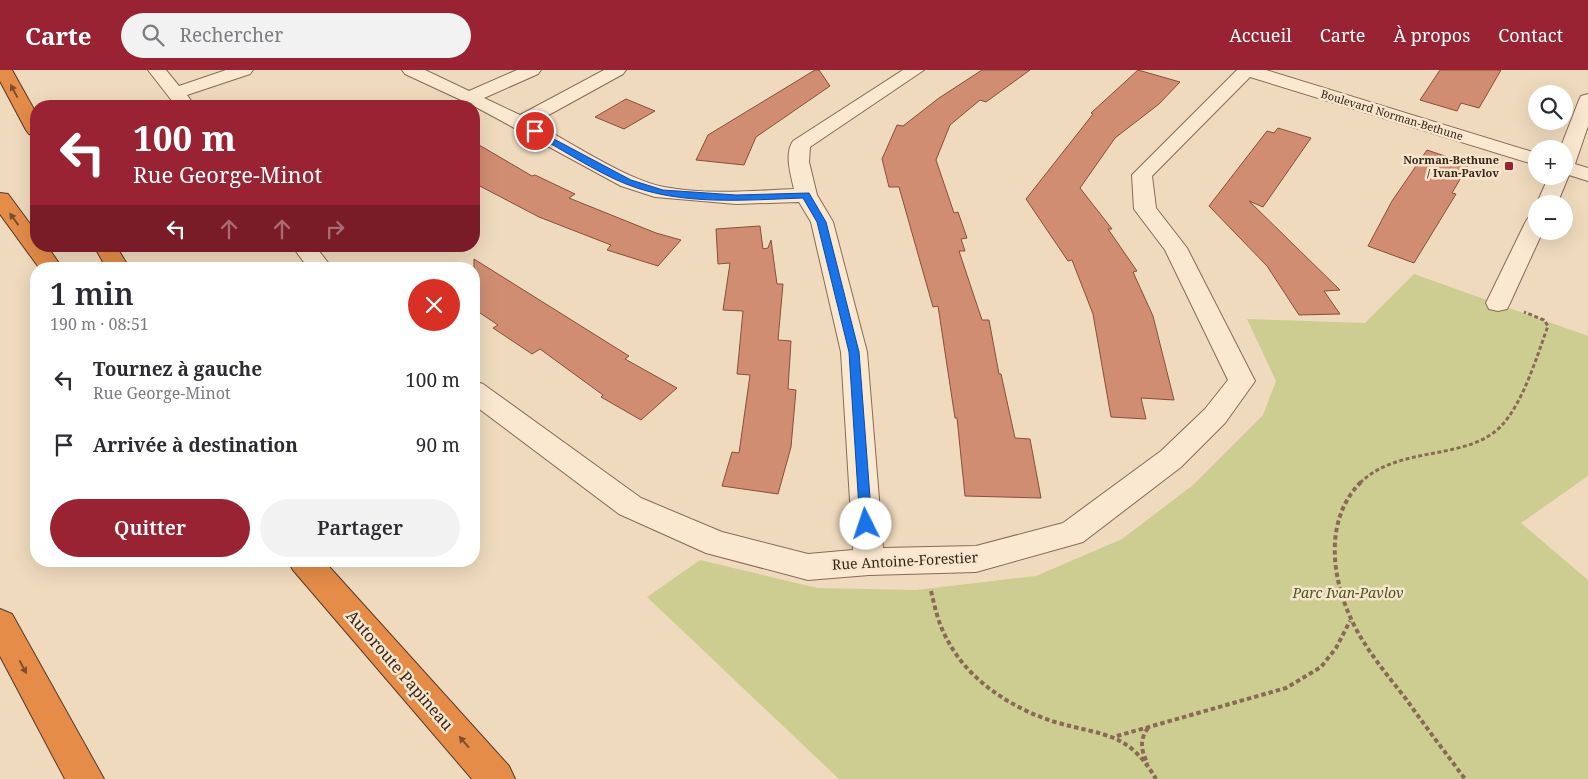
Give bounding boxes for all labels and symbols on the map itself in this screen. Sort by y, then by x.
one-way arrow [10,83,18,98]
street label: Boulevard Norman-Bethune [1319,86,1465,143]
pin [514,110,556,152]
place label: Norman-Bethune / Ivan-Pavlov [1403,152,1499,180]
marker: Norman-Bethune / Ivan-Pavlov [1503,160,1515,172]
one-way arrow [9,212,19,226]
position arrow [839,497,891,549]
street label: Rue Antoine-Forestier [832,547,979,574]
park label: Parc Ivan-Pavlov [1291,583,1404,602]
street label: Autoroute Papineau [342,605,458,735]
one-way arrow [19,660,27,675]
one-way arrow [458,737,470,749]

